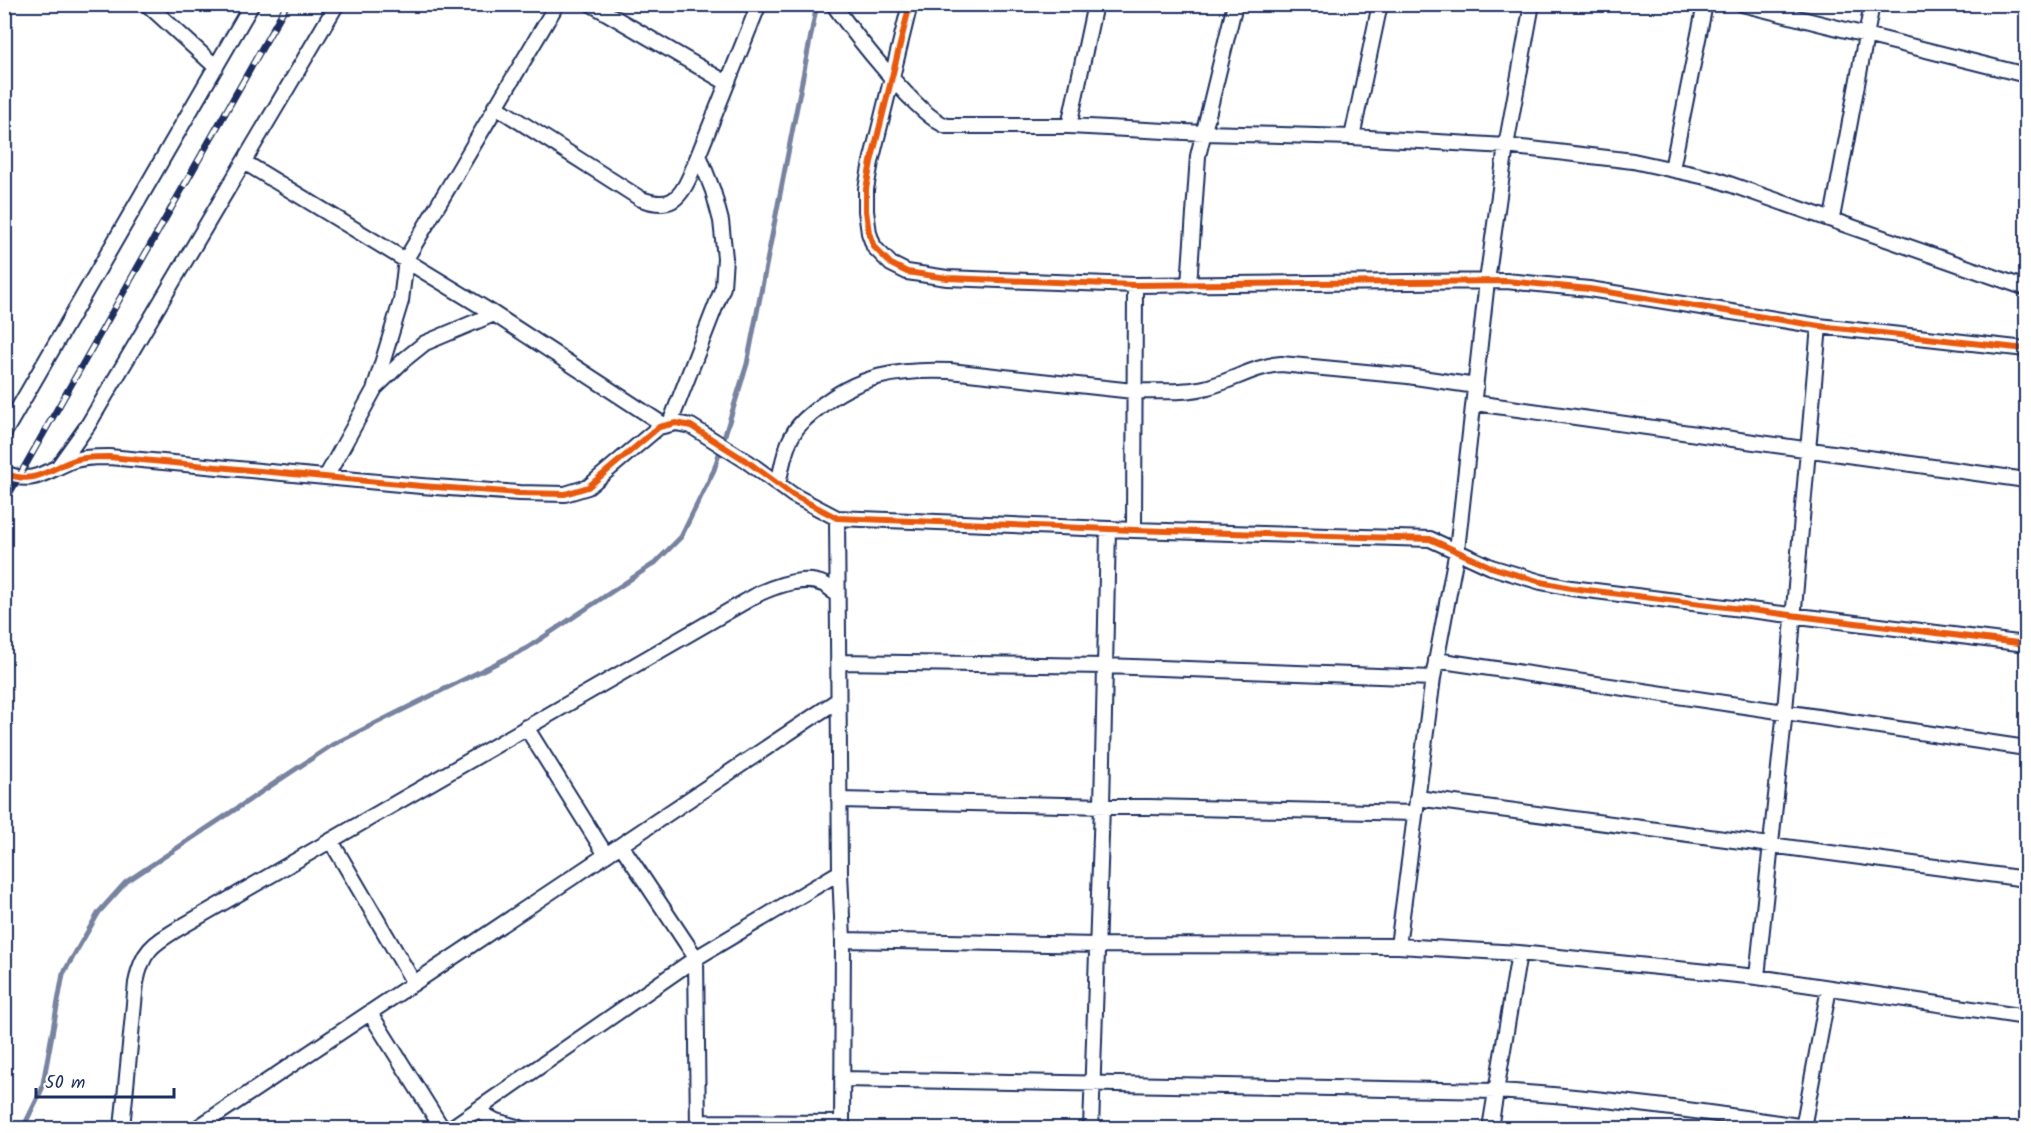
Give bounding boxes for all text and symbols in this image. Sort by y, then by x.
scale bar [36,1061,174,1099]
text: 50 m [45,1069,85,1098]

